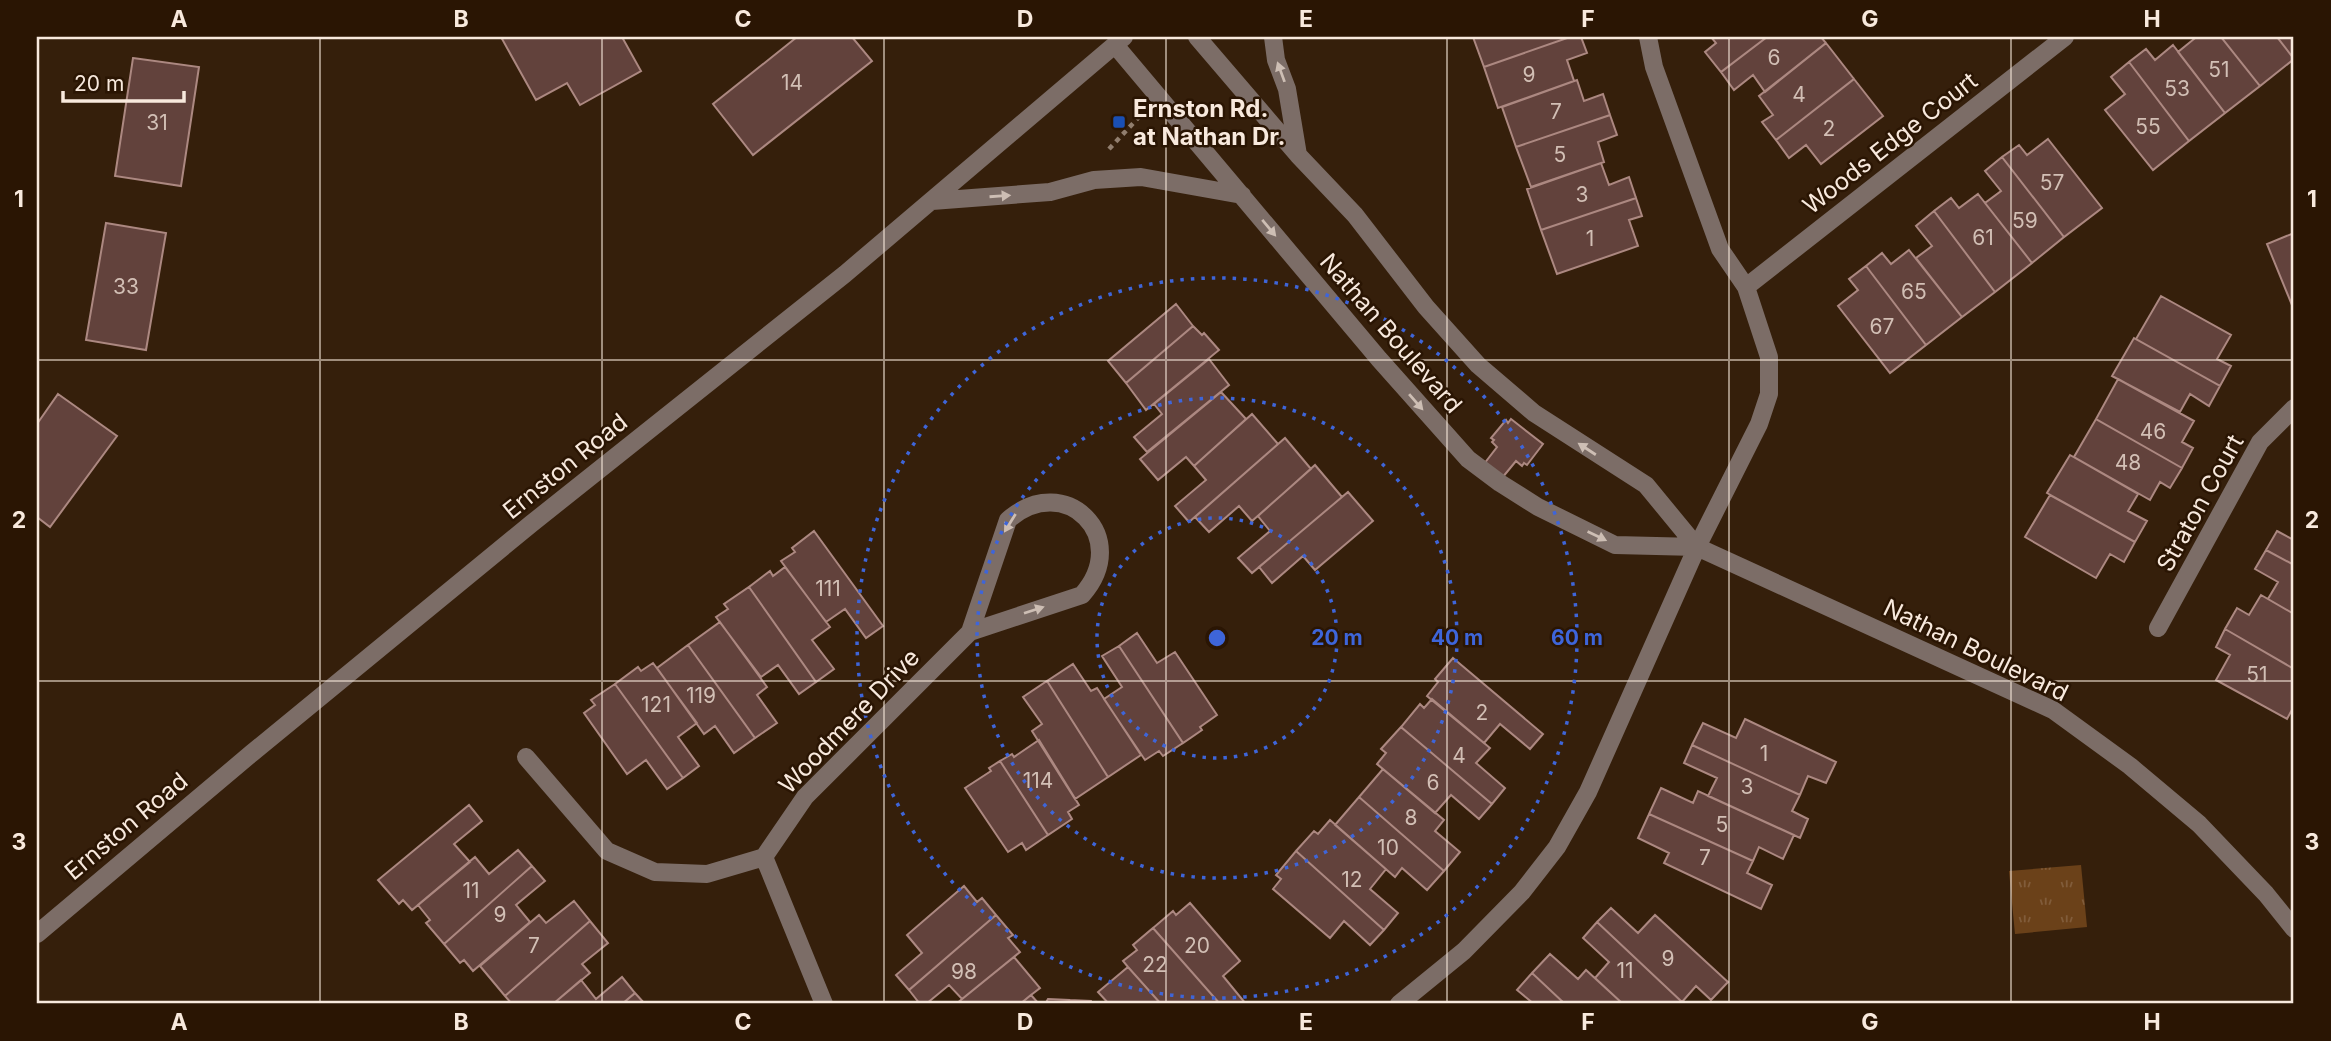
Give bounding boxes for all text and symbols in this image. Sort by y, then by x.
text: A [170,5,188,33]
text: B [453,5,469,33]
text: C [734,5,752,33]
text: D [1017,5,1033,33]
text: E [1299,5,1313,33]
text: F [1581,5,1595,33]
text: G [1861,5,1879,33]
text: H [2143,5,2161,33]
house number: 6 [1767,45,1781,70]
house number: 51 [2208,57,2230,82]
scale bar [63,60,184,104]
one-way arrow [1275,61,1286,82]
house number: 9 [1522,62,1536,87]
street label: Woods Edge Court [1797,66,1983,220]
house number: 14 [781,70,803,95]
text: 20 m [74,71,124,96]
house number: 53 [2164,76,2190,101]
house number: 4 [1792,82,1806,107]
place label: Ernston Rd. at Nathan Dr. [1133,94,1286,151]
house number: 7 [1550,99,1562,124]
house number: 31 [146,110,168,135]
marker: Ernston Rd. at Nathan Dr. [1111,114,1127,130]
house number: 55 [2135,114,2161,139]
house number: 2 [1823,116,1835,141]
house number: 5 [1554,142,1566,167]
house number: 57 [2040,170,2064,195]
house number: 3 [1576,182,1588,207]
text: 1 [14,185,24,213]
text: 1 [2307,185,2317,213]
one-way arrow [989,190,1011,201]
house number: 59 [2012,208,2038,233]
one-way arrow [1261,219,1277,237]
house number: 61 [1972,225,1994,250]
house number: 1 [1586,226,1594,251]
street label: Nathan Boulevard [1314,247,1468,419]
house number: 33 [113,274,139,299]
house number: 65 [1901,279,1927,304]
house number: 67 [1870,314,1894,339]
one-way arrow [1408,393,1423,410]
street label: Ernston Road [497,407,633,525]
house number: 46 [2140,419,2166,444]
street label: Straton Court [2150,429,2250,577]
one-way arrow [1578,442,1597,455]
house number: 48 [2115,450,2141,475]
text: 2 [12,506,26,534]
text: 2 [2305,506,2319,534]
one-way arrow [1003,513,1016,533]
one-way arrow [1587,530,1607,541]
house number: 111 [815,576,841,601]
street label: Nathan Boulevard [1879,593,2073,707]
one-way arrow [1024,605,1045,615]
text: 20 m [1311,625,1363,650]
text: 40 m [1431,625,1483,650]
text: 60 m [1551,625,1603,650]
centre of rings [1205,626,1229,650]
street label: Woodmere Drive [773,643,925,799]
house number: 51 [2246,662,2268,687]
house number: 119 [686,683,716,708]
house number: 121 [641,692,671,717]
house number: 2 [1476,700,1488,725]
house number: 1 [1760,741,1768,766]
house number: 4 [1452,743,1466,768]
street label: Ernston Road [59,766,193,886]
house number: 114 [1023,768,1053,793]
house number: 6 [1426,770,1440,795]
house number: 3 [1741,774,1753,799]
house number: 8 [1405,805,1418,830]
house number: 5 [1716,812,1728,837]
text: 3 [12,828,26,856]
text: 3 [2305,828,2319,856]
house number: 10 [1377,835,1399,860]
house number: 7 [1699,845,1711,870]
house number: 12 [1341,867,1363,892]
house number: 11 [462,878,480,903]
house number: 9 [493,902,507,927]
house number: 7 [528,933,540,958]
house number: 20 [1184,933,1210,958]
house number: 9 [1661,946,1675,971]
house number: 22 [1142,952,1168,977]
house number: 11 [1616,958,1634,983]
house number: 98 [951,959,977,984]
text: A [170,1008,188,1036]
text: B [453,1008,469,1036]
text: C [734,1008,752,1036]
text: D [1017,1008,1033,1036]
text: E [1299,1008,1313,1036]
text: F [1581,1008,1595,1036]
text: G [1861,1008,1879,1036]
text: H [2143,1008,2161,1036]

